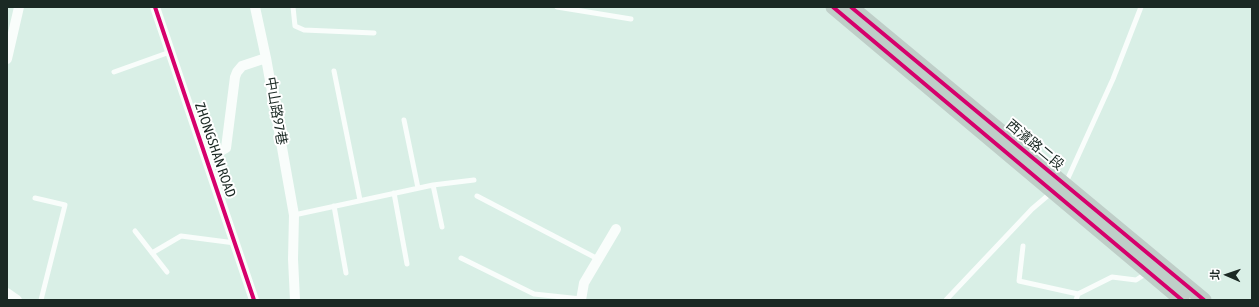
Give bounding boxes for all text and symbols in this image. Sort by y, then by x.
street label: 中山路97巷 [262,75,290,147]
street label: ZHONGSHAN ROAD [191,100,239,200]
street label: 西濱路二段 [1003,116,1067,174]
north arrow [1207,255,1247,295]
text: 北 [1209,269,1221,280]

